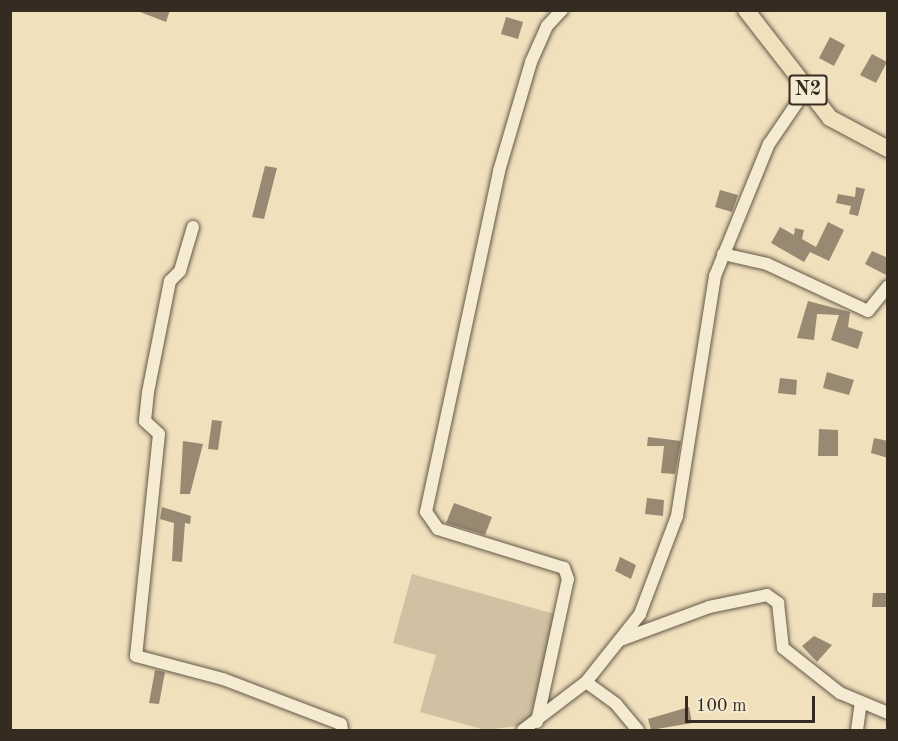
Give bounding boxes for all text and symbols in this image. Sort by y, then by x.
road number: N2 [788,73,828,107]
scale bar [688,684,818,722]
text: 100 m [696,697,747,715]

